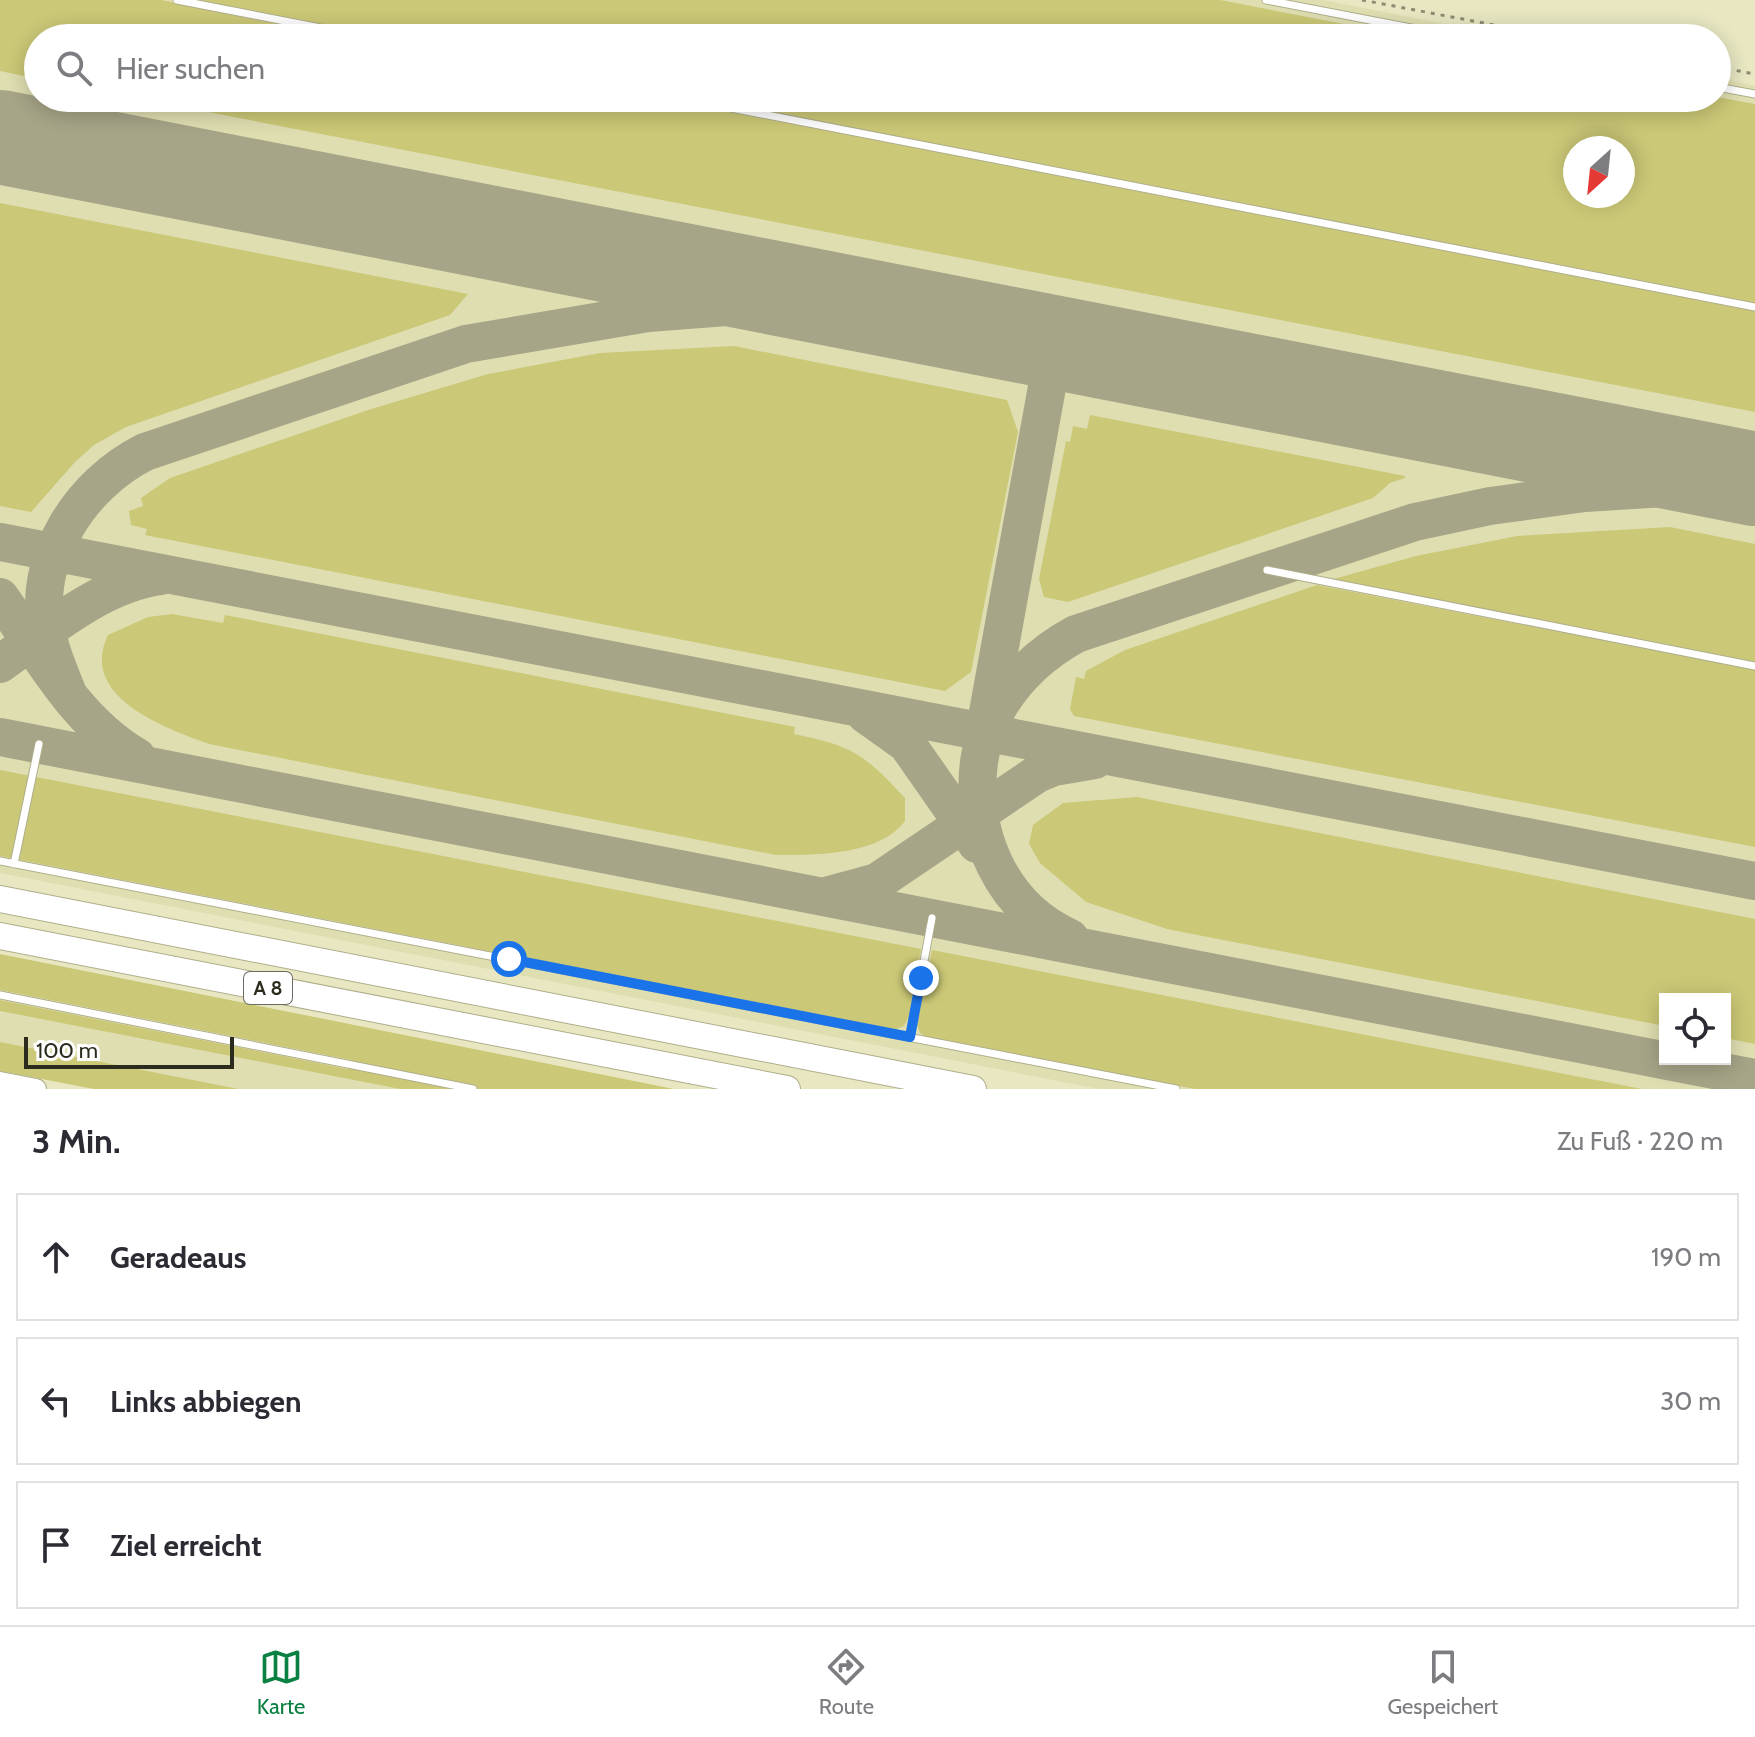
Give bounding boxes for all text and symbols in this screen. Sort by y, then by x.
search box [24,24,1731,112]
icon: search [52,46,96,90]
text: Hier suchen [116,50,265,87]
north arrow [1563,136,1635,208]
route start [491,941,527,977]
route end [903,960,939,996]
road number: A 8 [244,972,292,1004]
map controls [1659,993,1731,1065]
button: locate [1659,993,1731,1065]
scale bar [24,1033,234,1069]
text: 100 m [36,1037,98,1064]
text: 3 Min. [32,1120,120,1162]
text: Zu Fuß · 220 m [1557,1125,1723,1157]
icon: ahead [34,1235,78,1279]
text: Geradeaus [110,1239,247,1276]
text: 190 m [1651,1241,1721,1273]
icon: left [34,1379,78,1423]
text: Links abbiegen [110,1383,302,1420]
text: 30 m [1660,1385,1721,1417]
icon: arrive [34,1523,78,1567]
text: Ziel erreicht [110,1527,261,1564]
tab: Karte [257,1645,305,1720]
tab: Route [819,1645,874,1720]
tab: Gespeichert [1387,1645,1498,1720]

